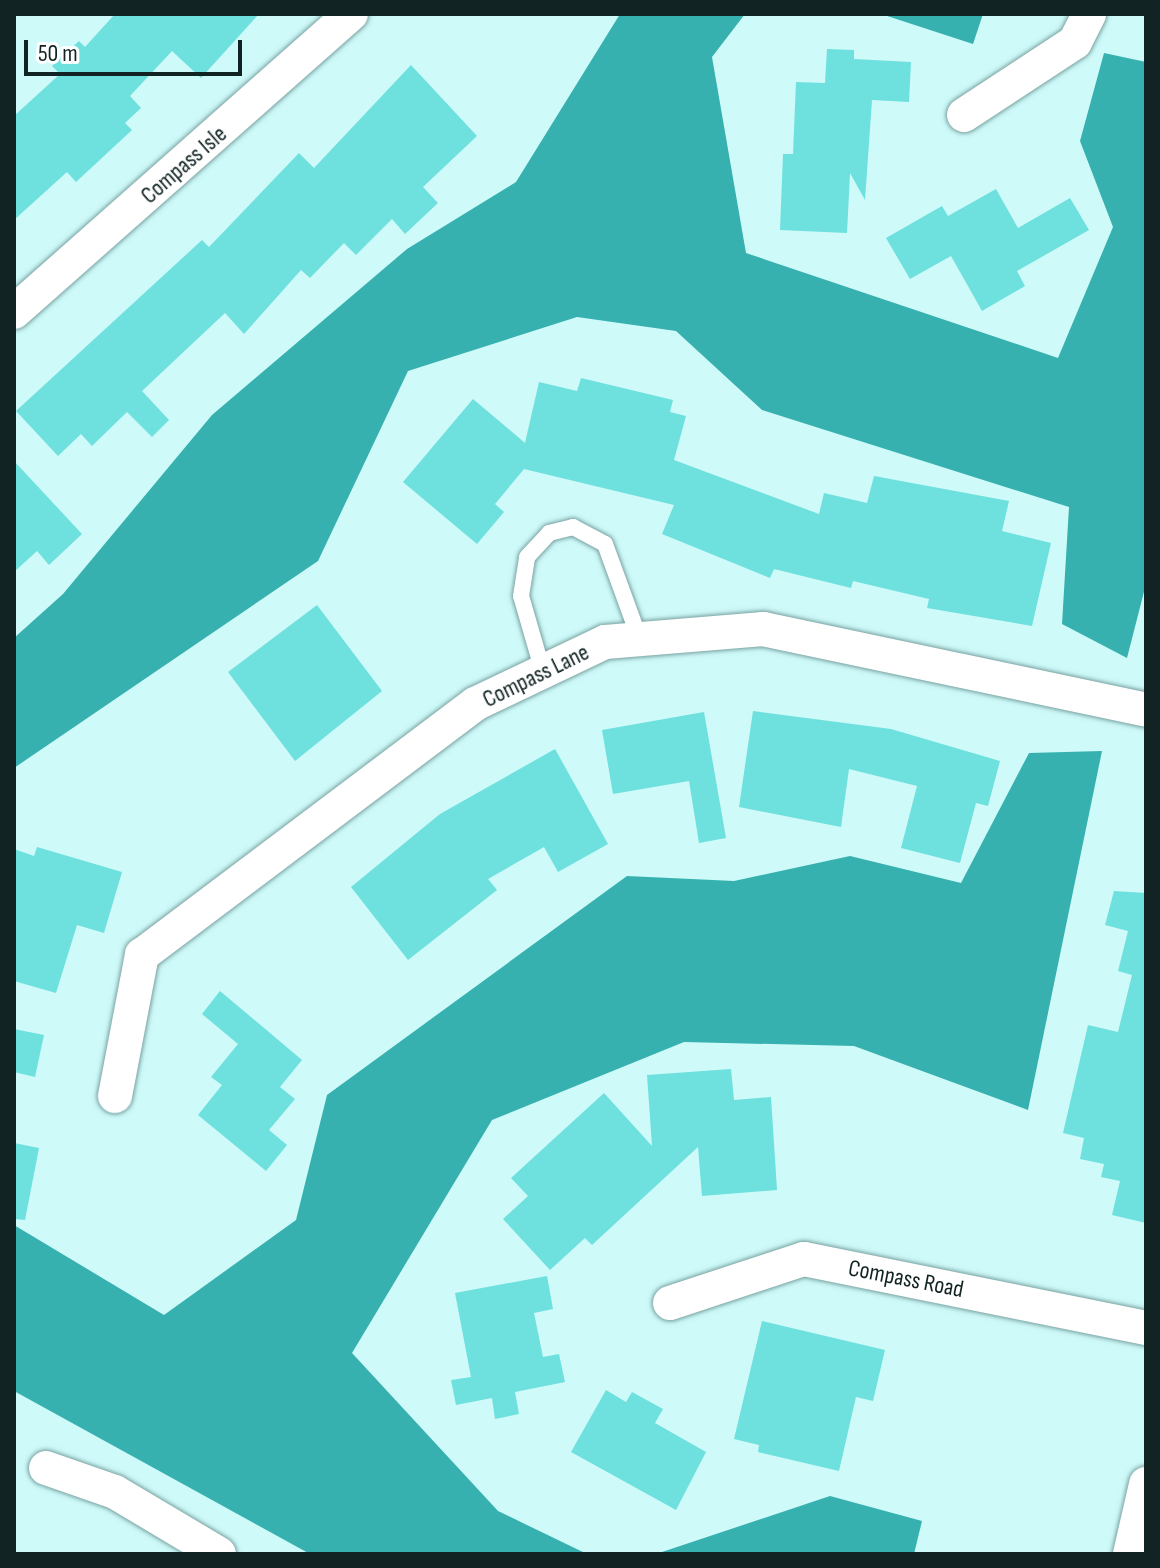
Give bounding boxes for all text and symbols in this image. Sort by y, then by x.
scale bar [28,24,246,74]
text: 50 m [38,39,78,68]
street label: Compass Isle [135,120,233,210]
street label: Compass Lane [478,638,594,714]
street label: Compass Road [846,1254,966,1304]

